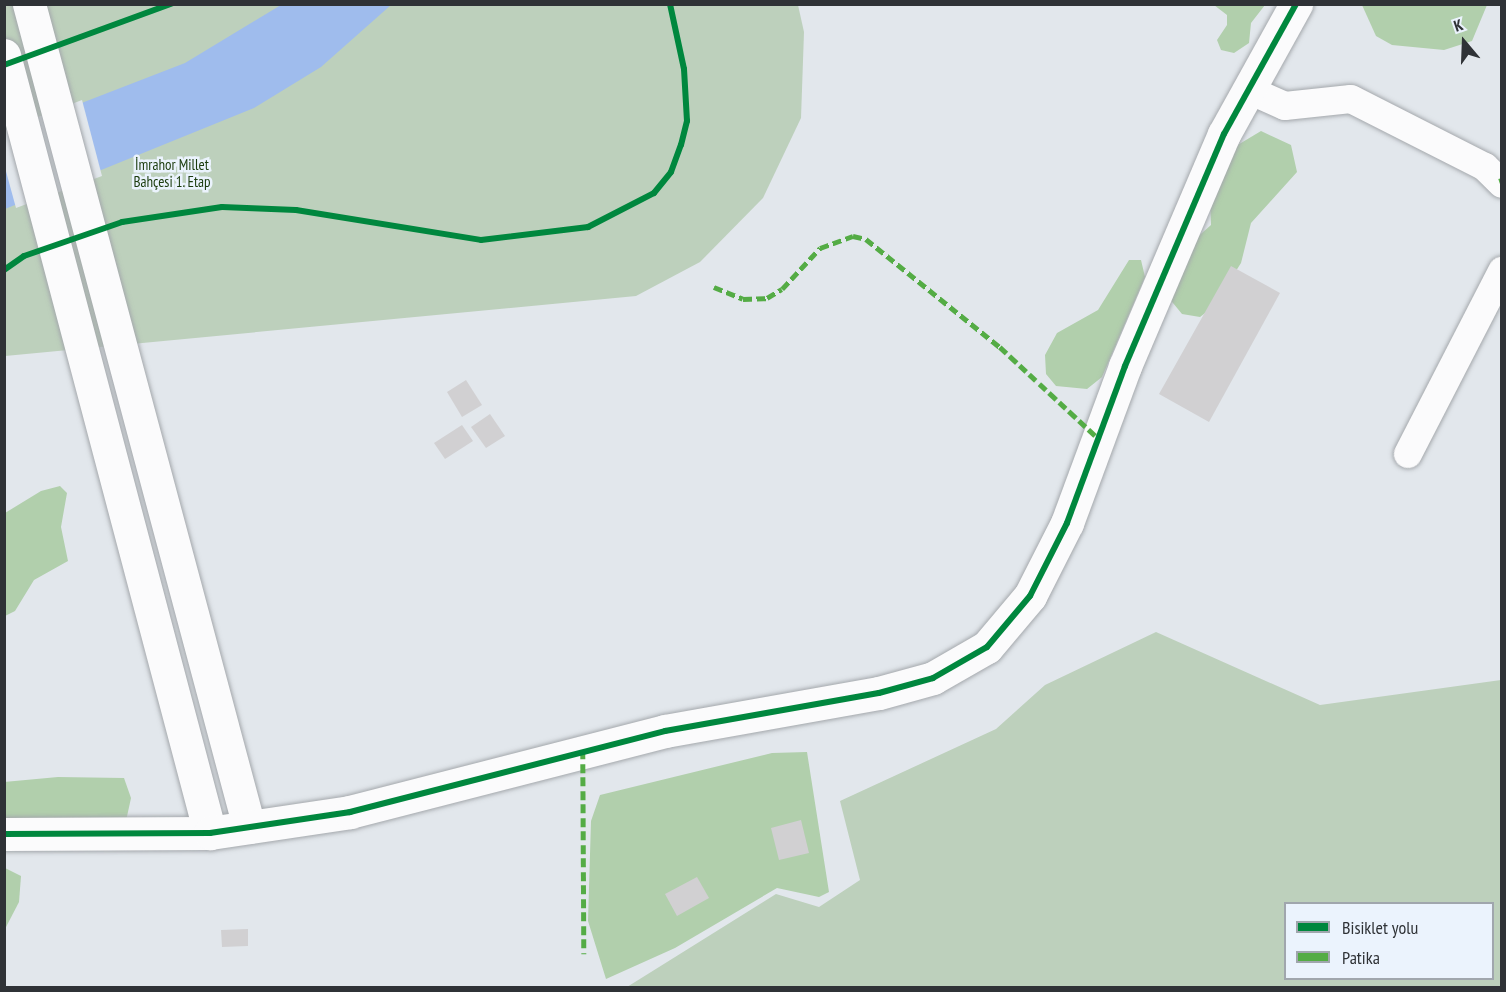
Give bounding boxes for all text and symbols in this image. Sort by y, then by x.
north arrow [1434,12,1494,72]
text: K [1451,14,1465,36]
park label: İmrahor Millet Bahçesi 1. Etap [133,155,211,190]
legend [1284,902,1494,980]
text: Bisiklet yolu [1342,916,1418,939]
text: Patika [1342,946,1380,969]

